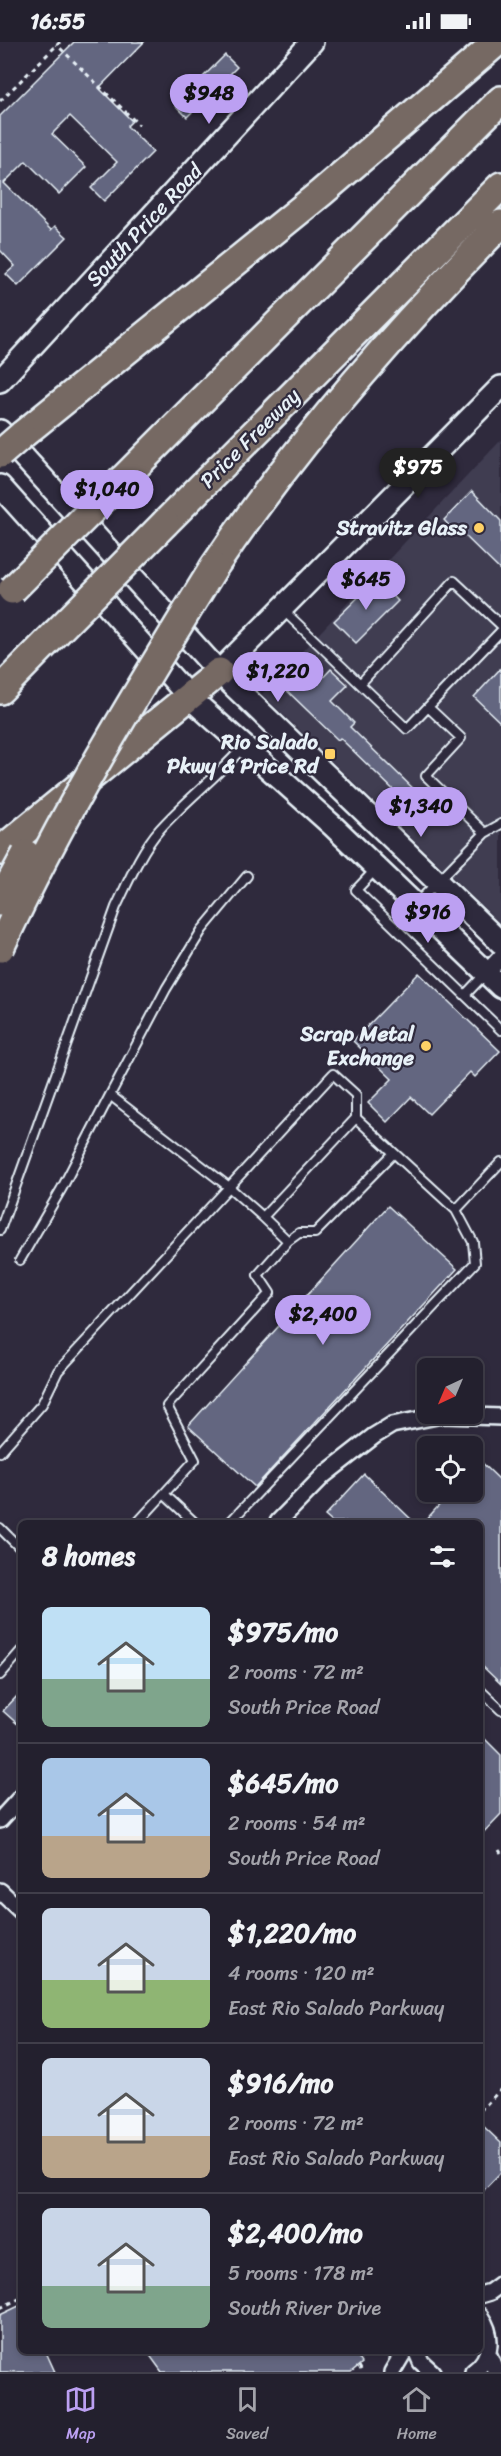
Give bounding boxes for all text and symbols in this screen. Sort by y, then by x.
text: 16:55 [30,2,85,41]
pin: $948 [173,74,245,125]
text: $948 [184,76,234,111]
street label: South Price Road [76,152,213,296]
street label: Price Freeway [190,378,310,498]
pin: $975 [382,448,454,499]
text: $975 [393,450,443,485]
pin: $1,040 [58,470,156,521]
text: $1,040 [74,472,140,507]
place label: Stravitz Glass [335,509,467,547]
marker: Stravitz Glass [472,521,486,535]
pin: $645 [330,560,402,611]
text: $645 [341,562,391,597]
pin: $1,220 [229,652,327,703]
text: $1,220 [246,654,310,689]
place label: Rio Salado Pkwy & Price Rd [167,723,320,785]
marker: Rio Salado Pkwy & Price Rd [323,747,337,761]
pin: $1,340 [372,787,470,838]
text: $1,340 [389,789,453,824]
pin: $916 [392,893,464,944]
text: $916 [405,895,451,930]
place label: Scrap Metal Exchange [299,1015,415,1077]
marker: Scrap Metal Exchange [419,1039,433,1053]
pin: $2,400 [274,1295,372,1346]
text: $2,400 [289,1297,357,1332]
north arrow [417,1358,483,1424]
map controls [417,1358,483,1502]
button: locate [417,1436,483,1502]
text: 8 homes [42,1533,135,1579]
icon: filters [426,1540,459,1573]
text: $975/mo [228,1609,338,1655]
icon: home [90,1631,162,1703]
text: 2 rooms · 72 m² [228,1655,364,1690]
text: South Price Road [228,1690,379,1725]
text: $645/mo [228,1760,338,1806]
icon: home [90,1782,162,1854]
text: 2 rooms · 54 m² [228,1806,366,1841]
text: South Price Road [228,1841,379,1876]
text: $1,220/mo [228,1910,356,1956]
icon: home [90,1932,162,2004]
text: 4 rooms · 120 m² [228,1956,375,1991]
text: East Rio Salado Parkway [228,1991,444,2026]
text: $916/mo [228,2060,333,2106]
icon: home [90,2082,162,2154]
text: 2 rooms · 72 m² [228,2106,364,2141]
text: East Rio Salado Parkway [228,2141,444,2176]
text: $2,400/mo [228,2210,363,2256]
icon: home [90,2232,162,2304]
text: 5 rooms · 178 m² [228,2256,374,2291]
text: South River Drive [228,2291,381,2326]
tab: Map [64,2383,97,2448]
tab: Saved [226,2383,268,2448]
tab: Home [397,2383,437,2448]

